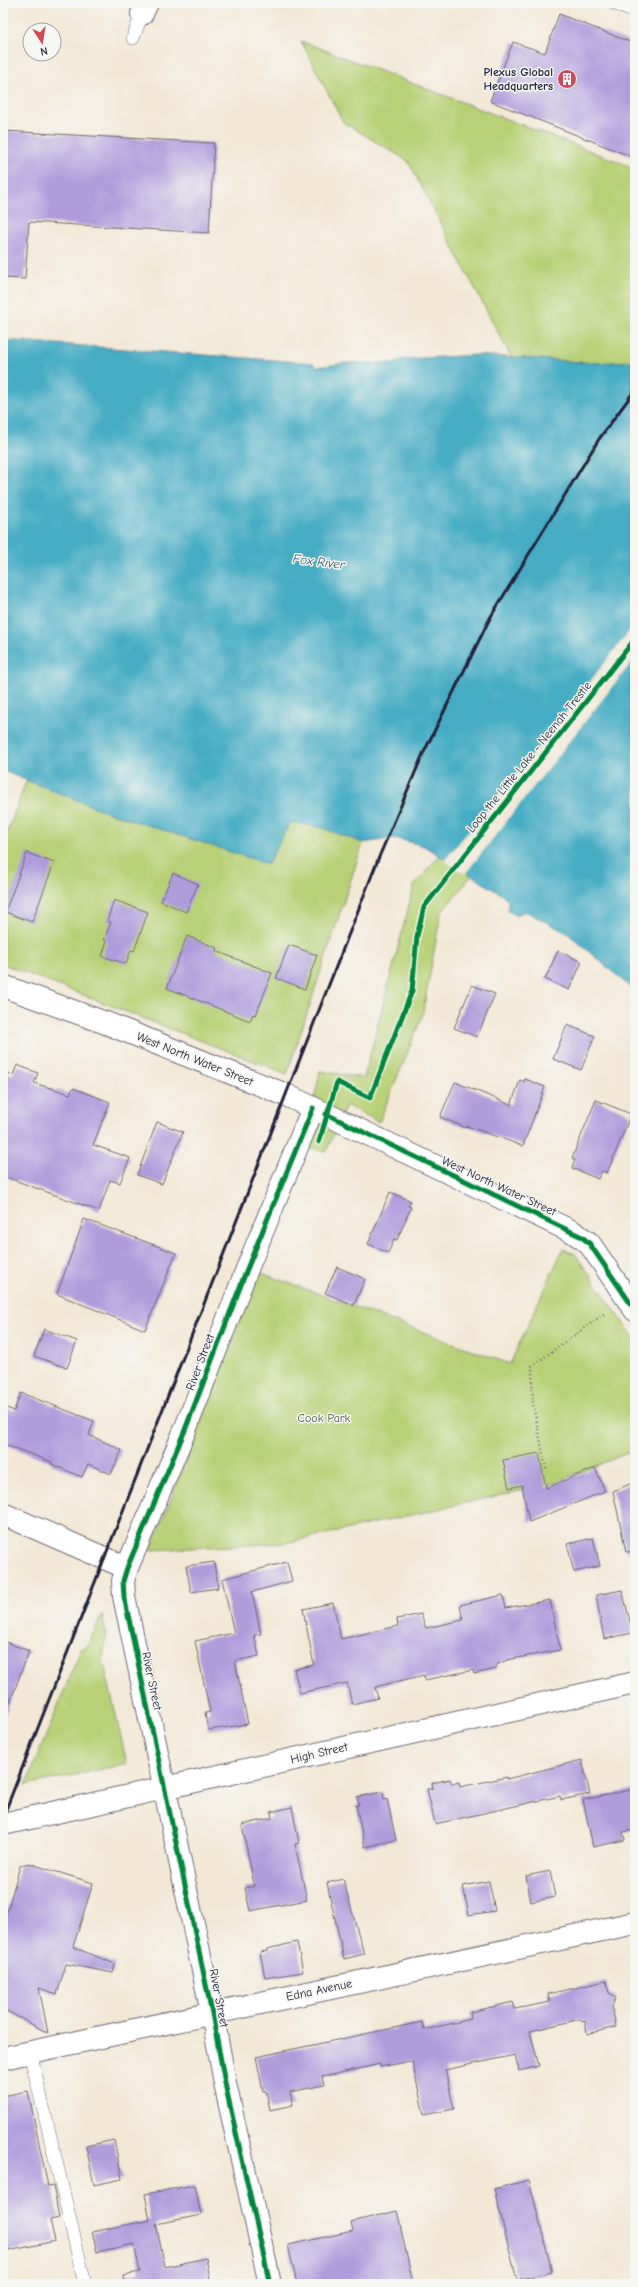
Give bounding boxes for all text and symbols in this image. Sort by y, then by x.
north arrow [22,22,62,62]
text: N [39,44,49,58]
place label: Plexus Global Headquarters [483,65,553,93]
building icon: Plexus Global Headquarters [556,68,578,90]
water label: Fox River [292,551,347,572]
street label: Loop the Little Lake - Neenah Trestle [464,679,594,835]
street label: West North Water Street [135,1029,256,1089]
street label: West North Water Street [440,1153,559,1219]
street label: River Street [183,1331,217,1392]
park label: Cook Park [298,1411,351,1425]
street label: River Street [139,1650,165,1712]
street label: High Street [289,1740,350,1766]
street label: River Street [206,1967,232,2029]
street label: Edna Avenue [285,1976,353,2004]

